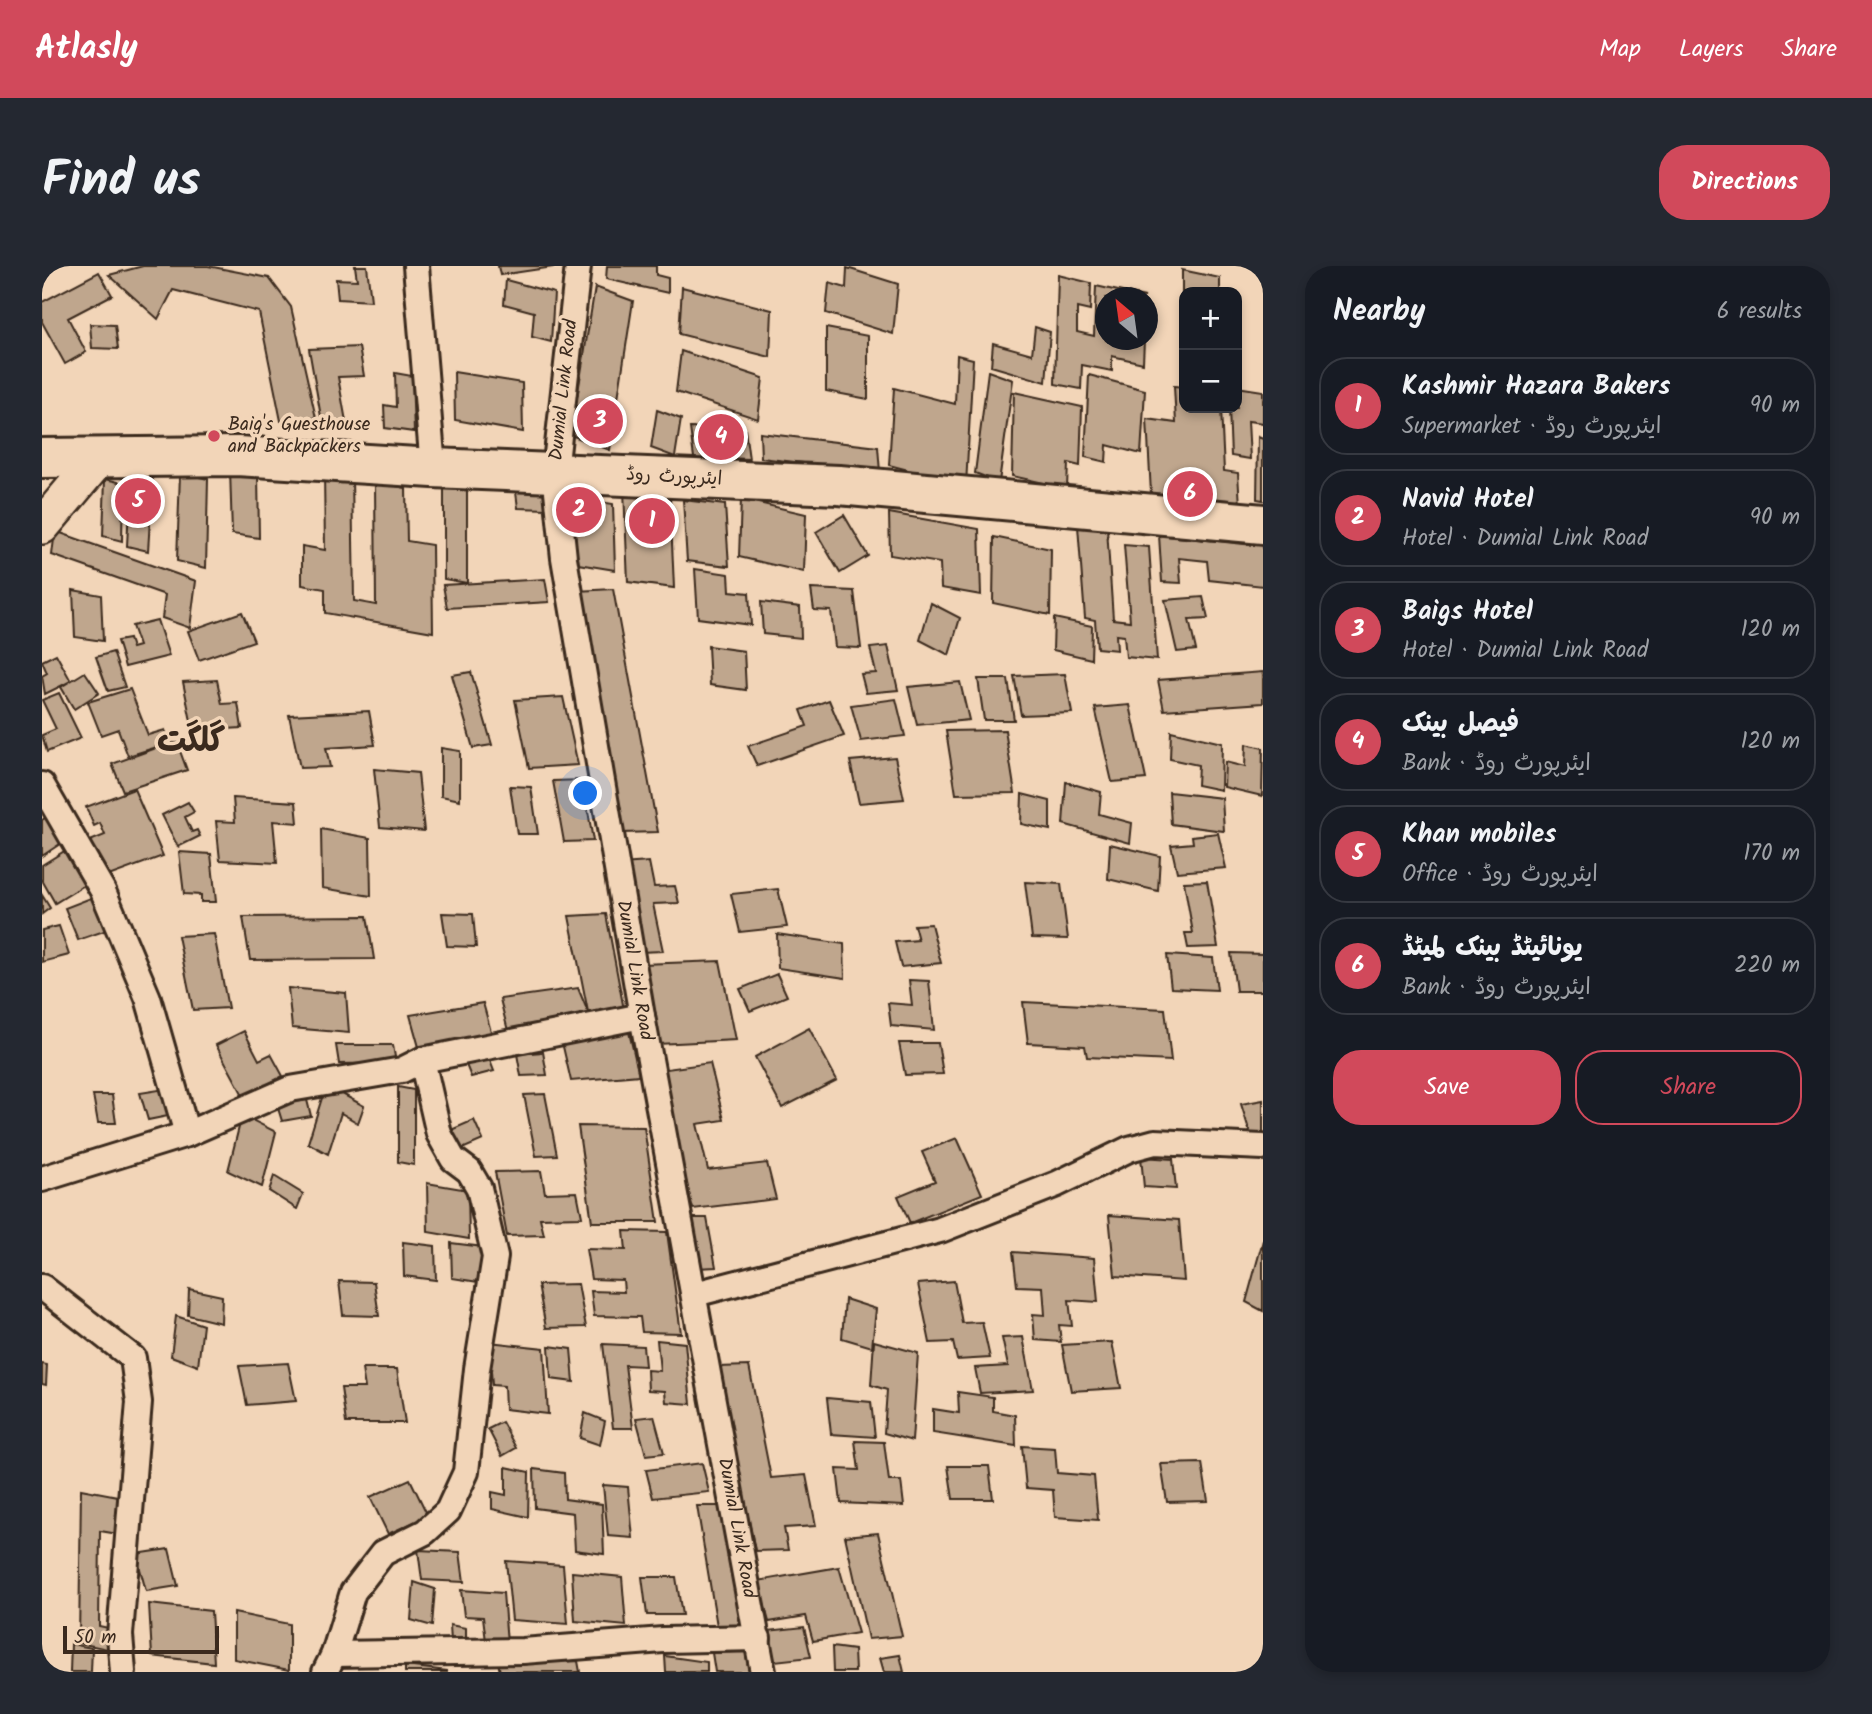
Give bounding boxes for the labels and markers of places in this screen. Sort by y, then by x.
pin: 3 [577,395,623,447]
place label: Baig's Guesthouse and Backpackers [228,410,371,462]
pin: 4 [698,411,744,463]
marker: Baig's Guesthouse and Backpackers [206,428,222,444]
pin: 6 [1167,468,1213,520]
pin: 5 [115,475,161,527]
pin: 2 [556,484,602,536]
pin: 1 [629,495,675,547]

